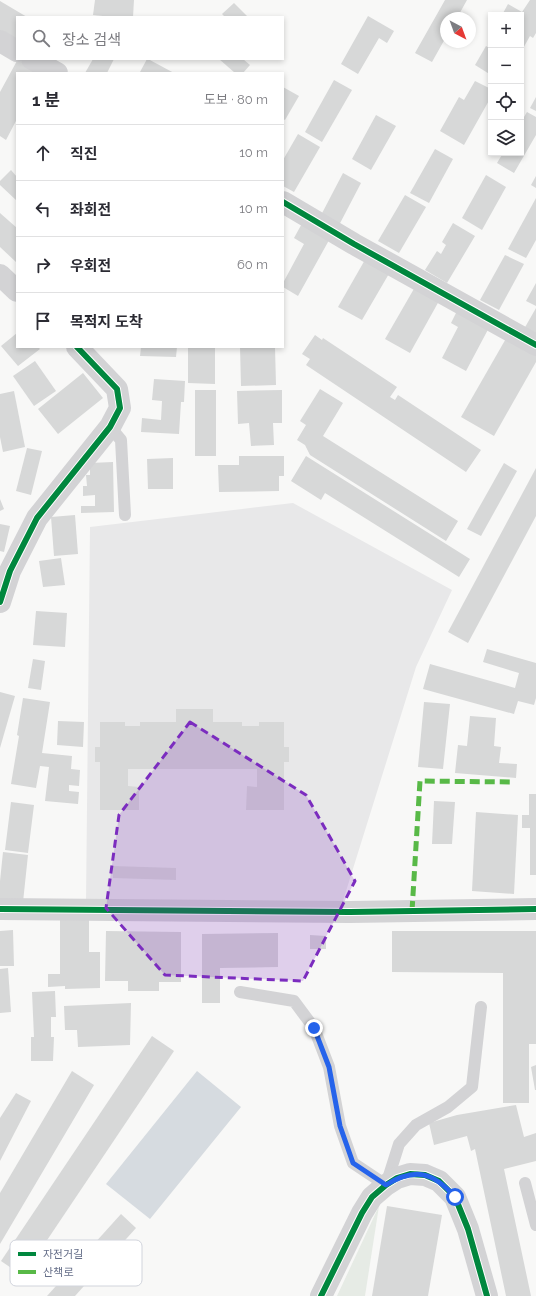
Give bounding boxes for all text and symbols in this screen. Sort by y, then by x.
north arrow [440,12,476,48]
map controls [488,12,524,156]
button: + [488,12,524,48]
search box [16,16,284,60]
icon: search [30,27,52,49]
text: 장소 검색 [62,31,121,49]
button: − [488,48,524,84]
button: locate [488,84,524,120]
text: 1 분 [32,90,60,110]
text: 도보 · 80 m [204,92,268,107]
button: layers [488,120,524,156]
icon: ahead [32,142,54,164]
text: 직진 [70,145,98,163]
text: 10 m [239,145,268,160]
icon: left [32,198,54,220]
text: 좌회전 [70,201,111,219]
text: 10 m [239,201,268,216]
icon: right [32,254,54,276]
text: 우회전 [70,257,111,275]
text: 60 m [237,257,268,272]
icon: arrive [32,310,54,332]
text: 목적지 도착 [70,313,143,331]
route end [305,1019,323,1037]
route start [446,1188,464,1206]
legend [10,1240,142,1286]
text: 자전거길 [43,1248,83,1261]
text: 산책로 [43,1266,73,1279]

